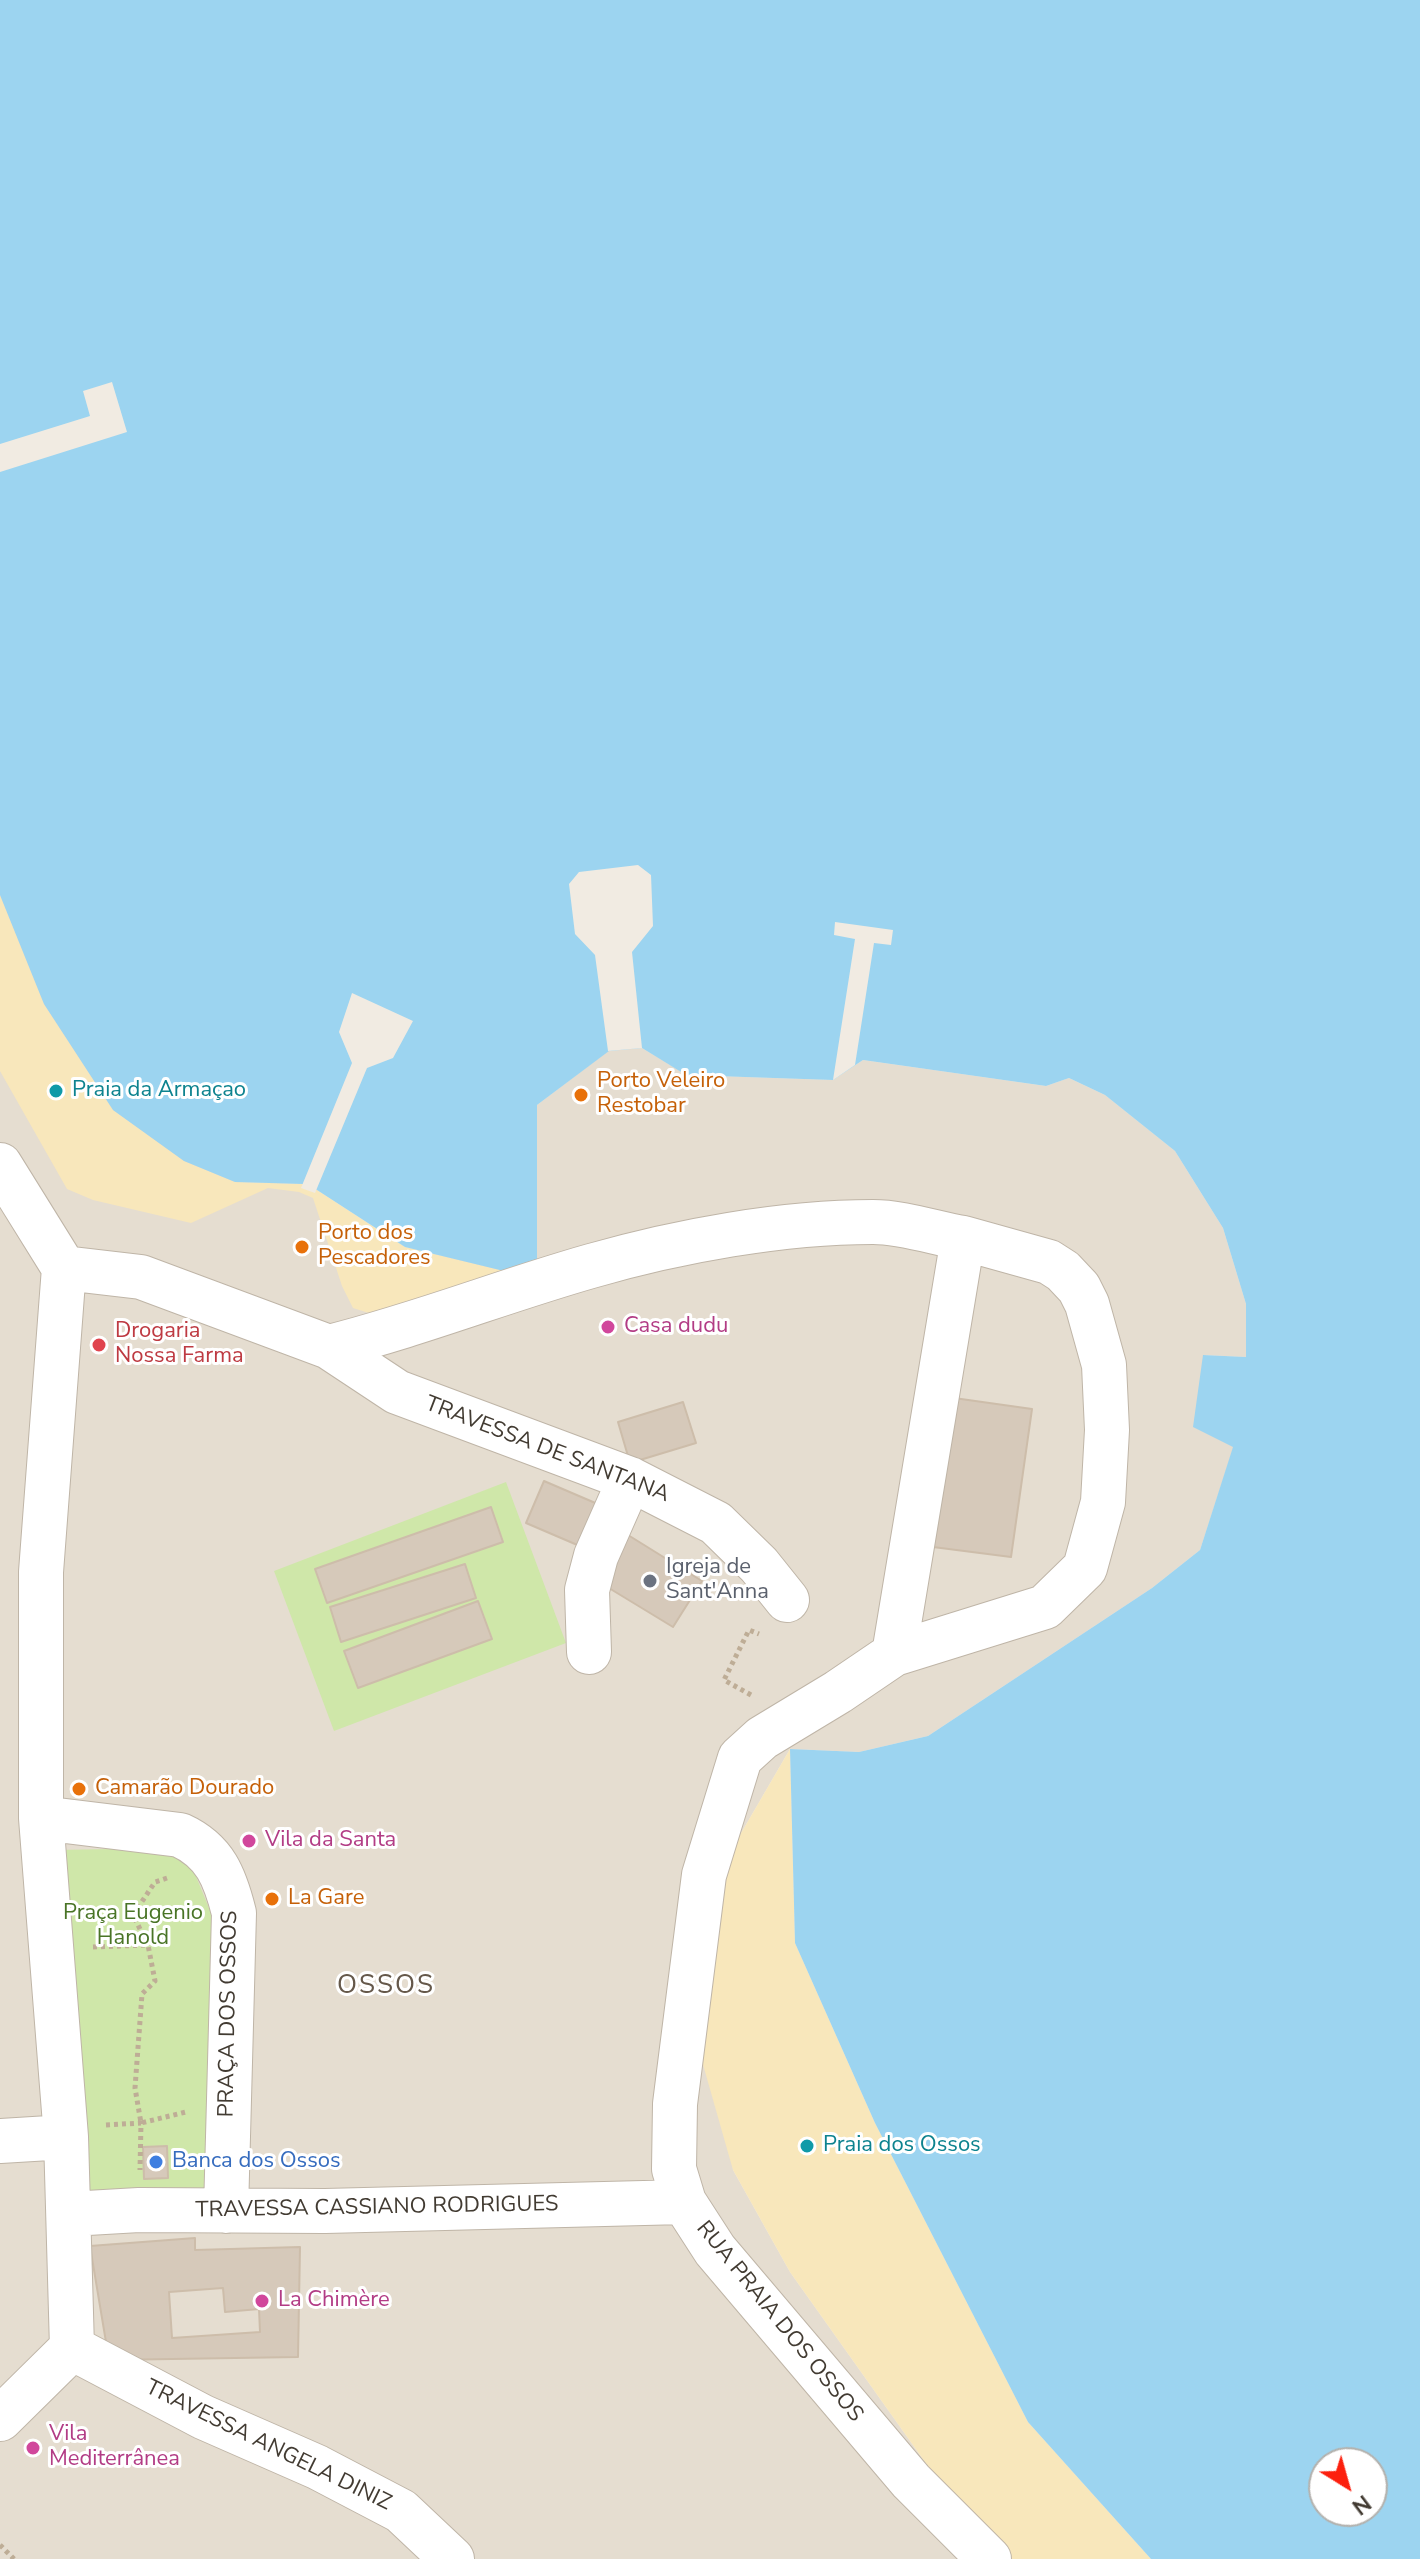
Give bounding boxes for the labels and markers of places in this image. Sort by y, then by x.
place label: Porto Veleiro Restobar [597,1069,725,1120]
place label: Praia da Armaçao [72,1078,246,1104]
marker: Praia da Armaçao [47,1082,65,1100]
marker: Porto Veleiro Restobar [572,1086,590,1104]
place label: Porto dos Pescadores [318,1221,431,1272]
marker: Porto dos Pescadores [293,1238,311,1256]
place label: Casa dudu [624,1314,728,1340]
marker: Casa dudu [599,1318,617,1336]
place label: Drogaria Nossa Farma [115,1319,244,1370]
marker: Drogaria Nossa Farma [90,1336,108,1354]
place label: Igreja de Sant'Anna [666,1555,769,1606]
marker: Igreja de Sant'Anna [641,1572,659,1590]
place label: Camarão Dourado [95,1776,274,1802]
marker: Camarão Dourado [70,1780,88,1798]
place label: Vila da Santa [265,1828,396,1854]
marker: Vila da Santa [240,1832,258,1850]
place label: La Gare [288,1886,364,1912]
marker: La Gare [263,1890,281,1908]
place label: Praia dos Ossos [823,2133,981,2159]
marker: Praia dos Ossos [798,2137,816,2155]
place label: Banca dos Ossos [172,2149,341,2175]
marker: Banca dos Ossos [147,2153,165,2171]
place label: La Chimère [278,2288,390,2314]
marker: La Chimère [253,2292,271,2310]
place label: Vila Mediterrânea [49,2422,180,2474]
marker: Vila Mediterrânea [24,2439,42,2457]

